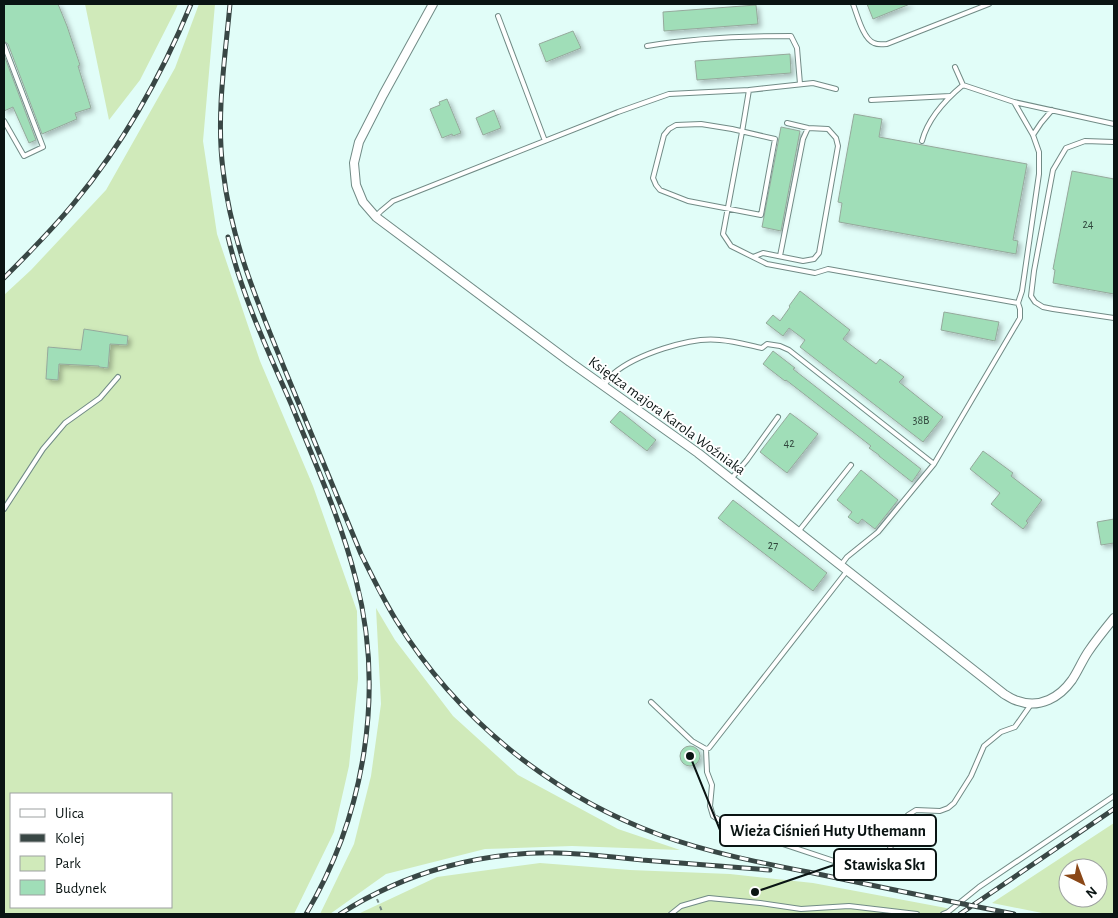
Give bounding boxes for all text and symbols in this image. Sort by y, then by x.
house number: 24 [1082,218,1094,230]
street label: Księdza majora Karola Woźniaka [586,354,748,478]
house number: 38B [912,414,930,426]
house number: 42 [783,437,795,449]
house number: 27 [768,539,778,551]
legend [10,793,172,908]
text: Ulica [55,806,84,821]
callout: Wieża Ciśnień Huty Uthemann [720,815,936,846]
text: Wieża Ciśnień Huty Uthemann [730,823,926,840]
text: Kolej [55,831,85,846]
callout: Stawiska Sk1 [834,849,936,880]
text: Park [55,856,81,871]
text: Stawiska Sk1 [844,857,926,873]
north arrow [1058,858,1108,908]
text: Budynek [55,881,107,896]
text: N [1083,883,1099,900]

